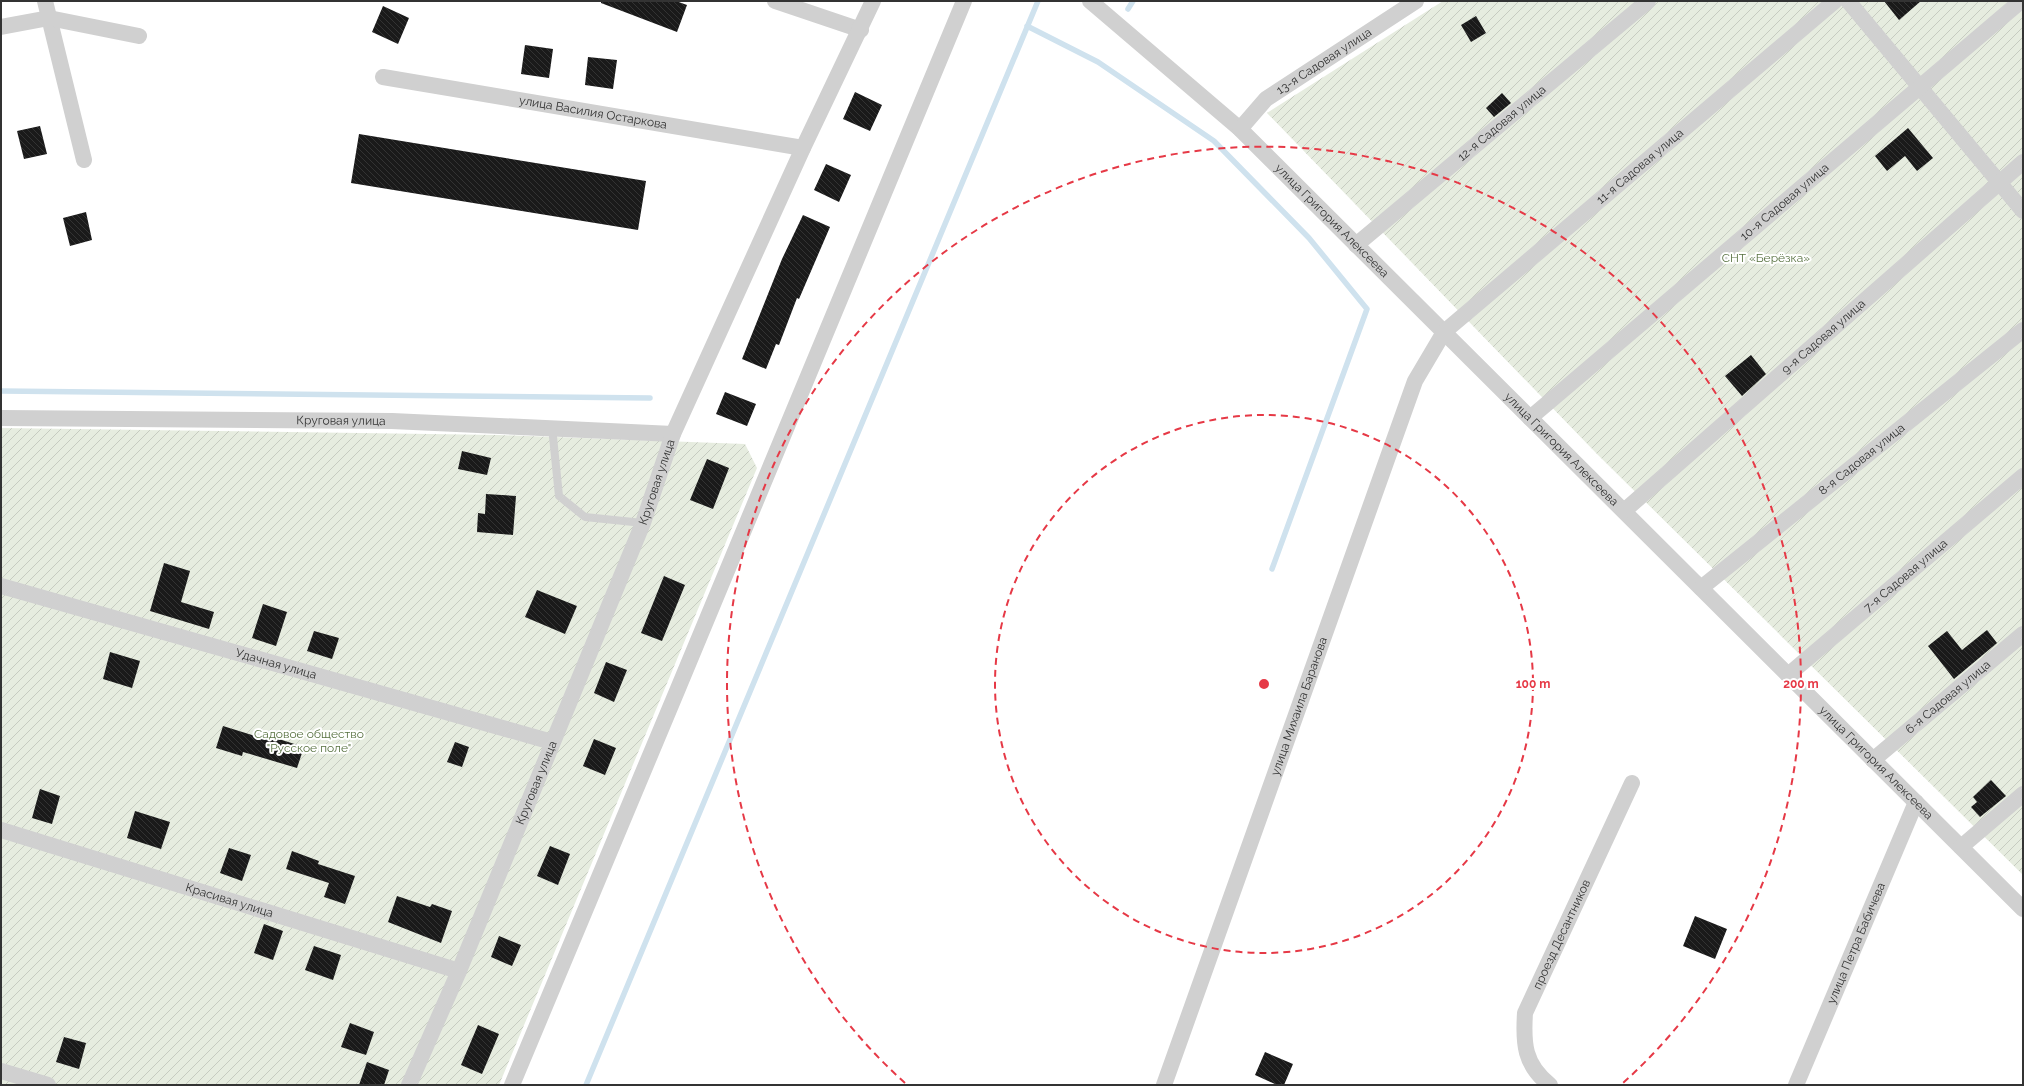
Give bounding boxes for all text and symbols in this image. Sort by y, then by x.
street label: 13-я Садовая улица [1274,25,1374,97]
street label: 12-я Садовая улица [1455,82,1549,164]
street label: улица Василия Остаркова [518,93,668,132]
street label: 11-я Садовая улица [1594,126,1686,207]
street label: 10-я Садовая улица [1737,160,1832,243]
street label: улица Григория Алексеева [1272,161,1392,280]
park label: СНТ «Берёзка» [1722,251,1810,265]
street label: 9-я Садовая улица [1779,296,1868,377]
street label: улица Григория Алексеева [1502,390,1621,509]
street label: Круговая улица [296,413,386,428]
street label: 8-я Садовая улица [1816,421,1908,498]
street label: Круговая улица [636,438,678,527]
street label: 7-я Садовая улица [1861,536,1950,615]
street label: улица Михаила Баранова [1268,635,1330,778]
street label: Удачная улица [234,646,318,682]
street label: 6-я Садовая улица [1903,657,1993,737]
centre of rings [1257,677,1271,691]
text: 100 m [1516,677,1550,691]
text: 200 m [1783,677,1819,691]
street label: улица Григория Алексеева [1816,703,1936,822]
park label: Садовое общество "Русское поле" [254,727,364,755]
street label: Круговая улица [513,739,560,827]
street label: проезд Десантников [1530,877,1593,992]
street label: Красивая улица [184,880,275,920]
street label: улица Петра Бабичева [1824,880,1888,1006]

